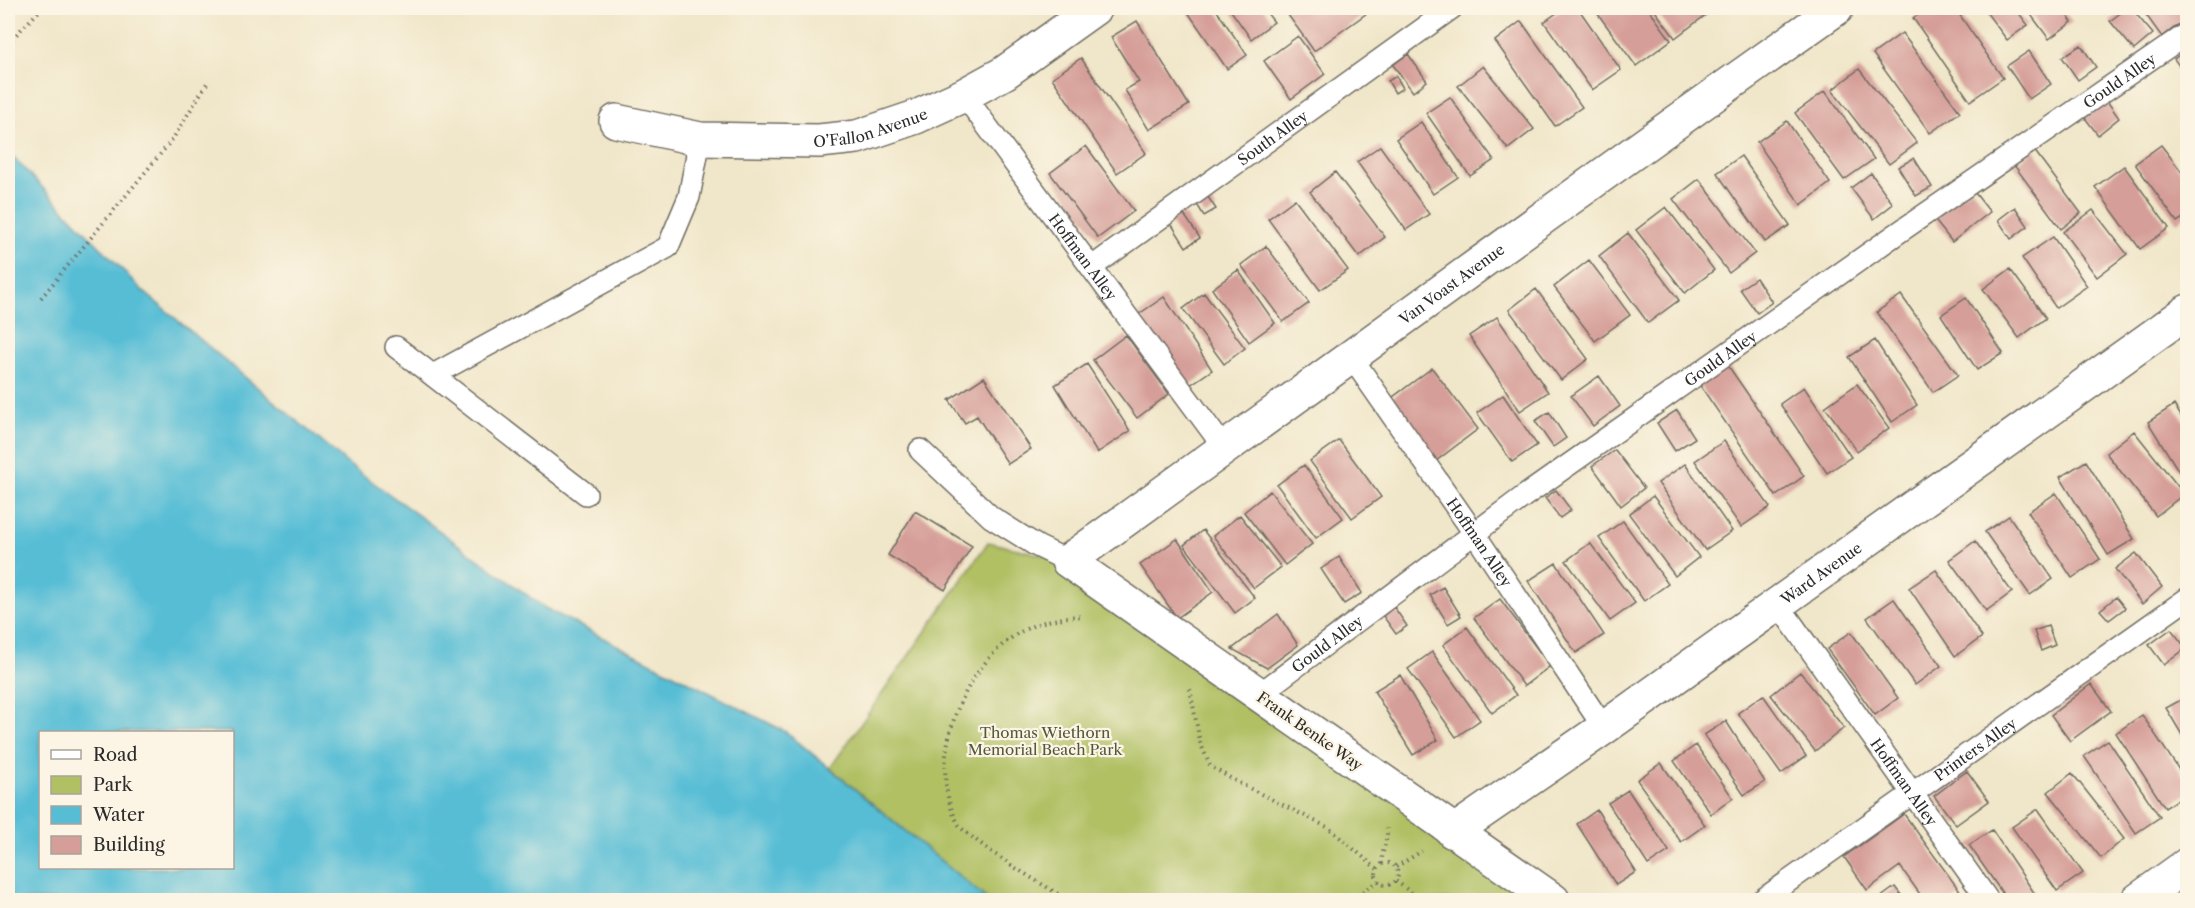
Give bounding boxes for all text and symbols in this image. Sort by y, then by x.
street label: Gould Alley [2079,48,2160,112]
street label: O’Fallon Avenue [812,104,930,151]
street label: South Alley [1233,105,1312,169]
street label: Hoffman Alley [1045,210,1122,304]
street label: Van Voast Avenue [1394,239,1508,329]
street label: Gould Alley [1680,326,1761,390]
street label: Hoffman Alley [1443,494,1517,591]
street label: Ward Avenue [1776,538,1865,609]
street label: Gould Alley [1288,610,1367,676]
street label: Frank Benke Way [1253,687,1367,775]
street label: Printers Alley [1930,713,2020,785]
park label: Thomas Wiethorn Memorial Beach Park [968,723,1123,759]
legend [39,731,234,869]
street label: Hoffman Alley [1867,734,1942,830]
text: Road [93,744,138,766]
text: Park [93,774,134,796]
text: Water [92,804,145,826]
text: Building [93,834,165,856]

